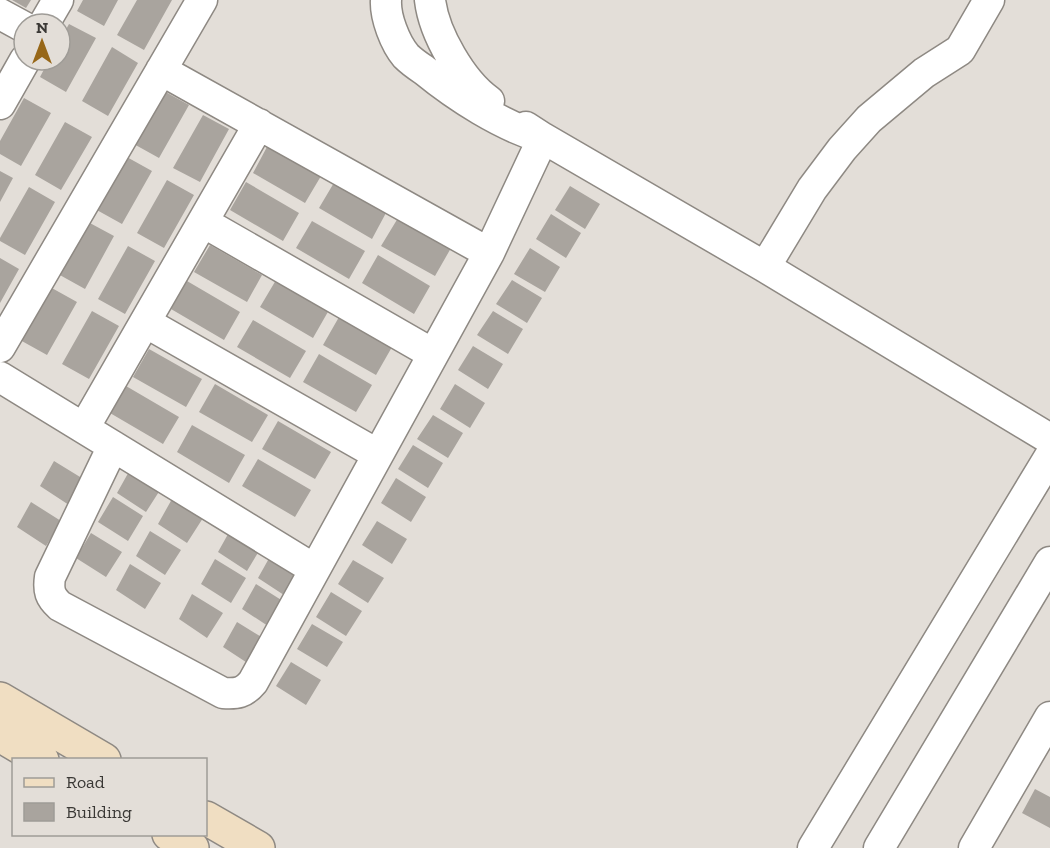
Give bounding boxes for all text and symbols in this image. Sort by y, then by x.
north arrow [12,12,72,72]
text: N [36,18,48,37]
legend [12,758,207,836]
text: Road [66,771,105,793]
text: Building [66,801,132,823]

